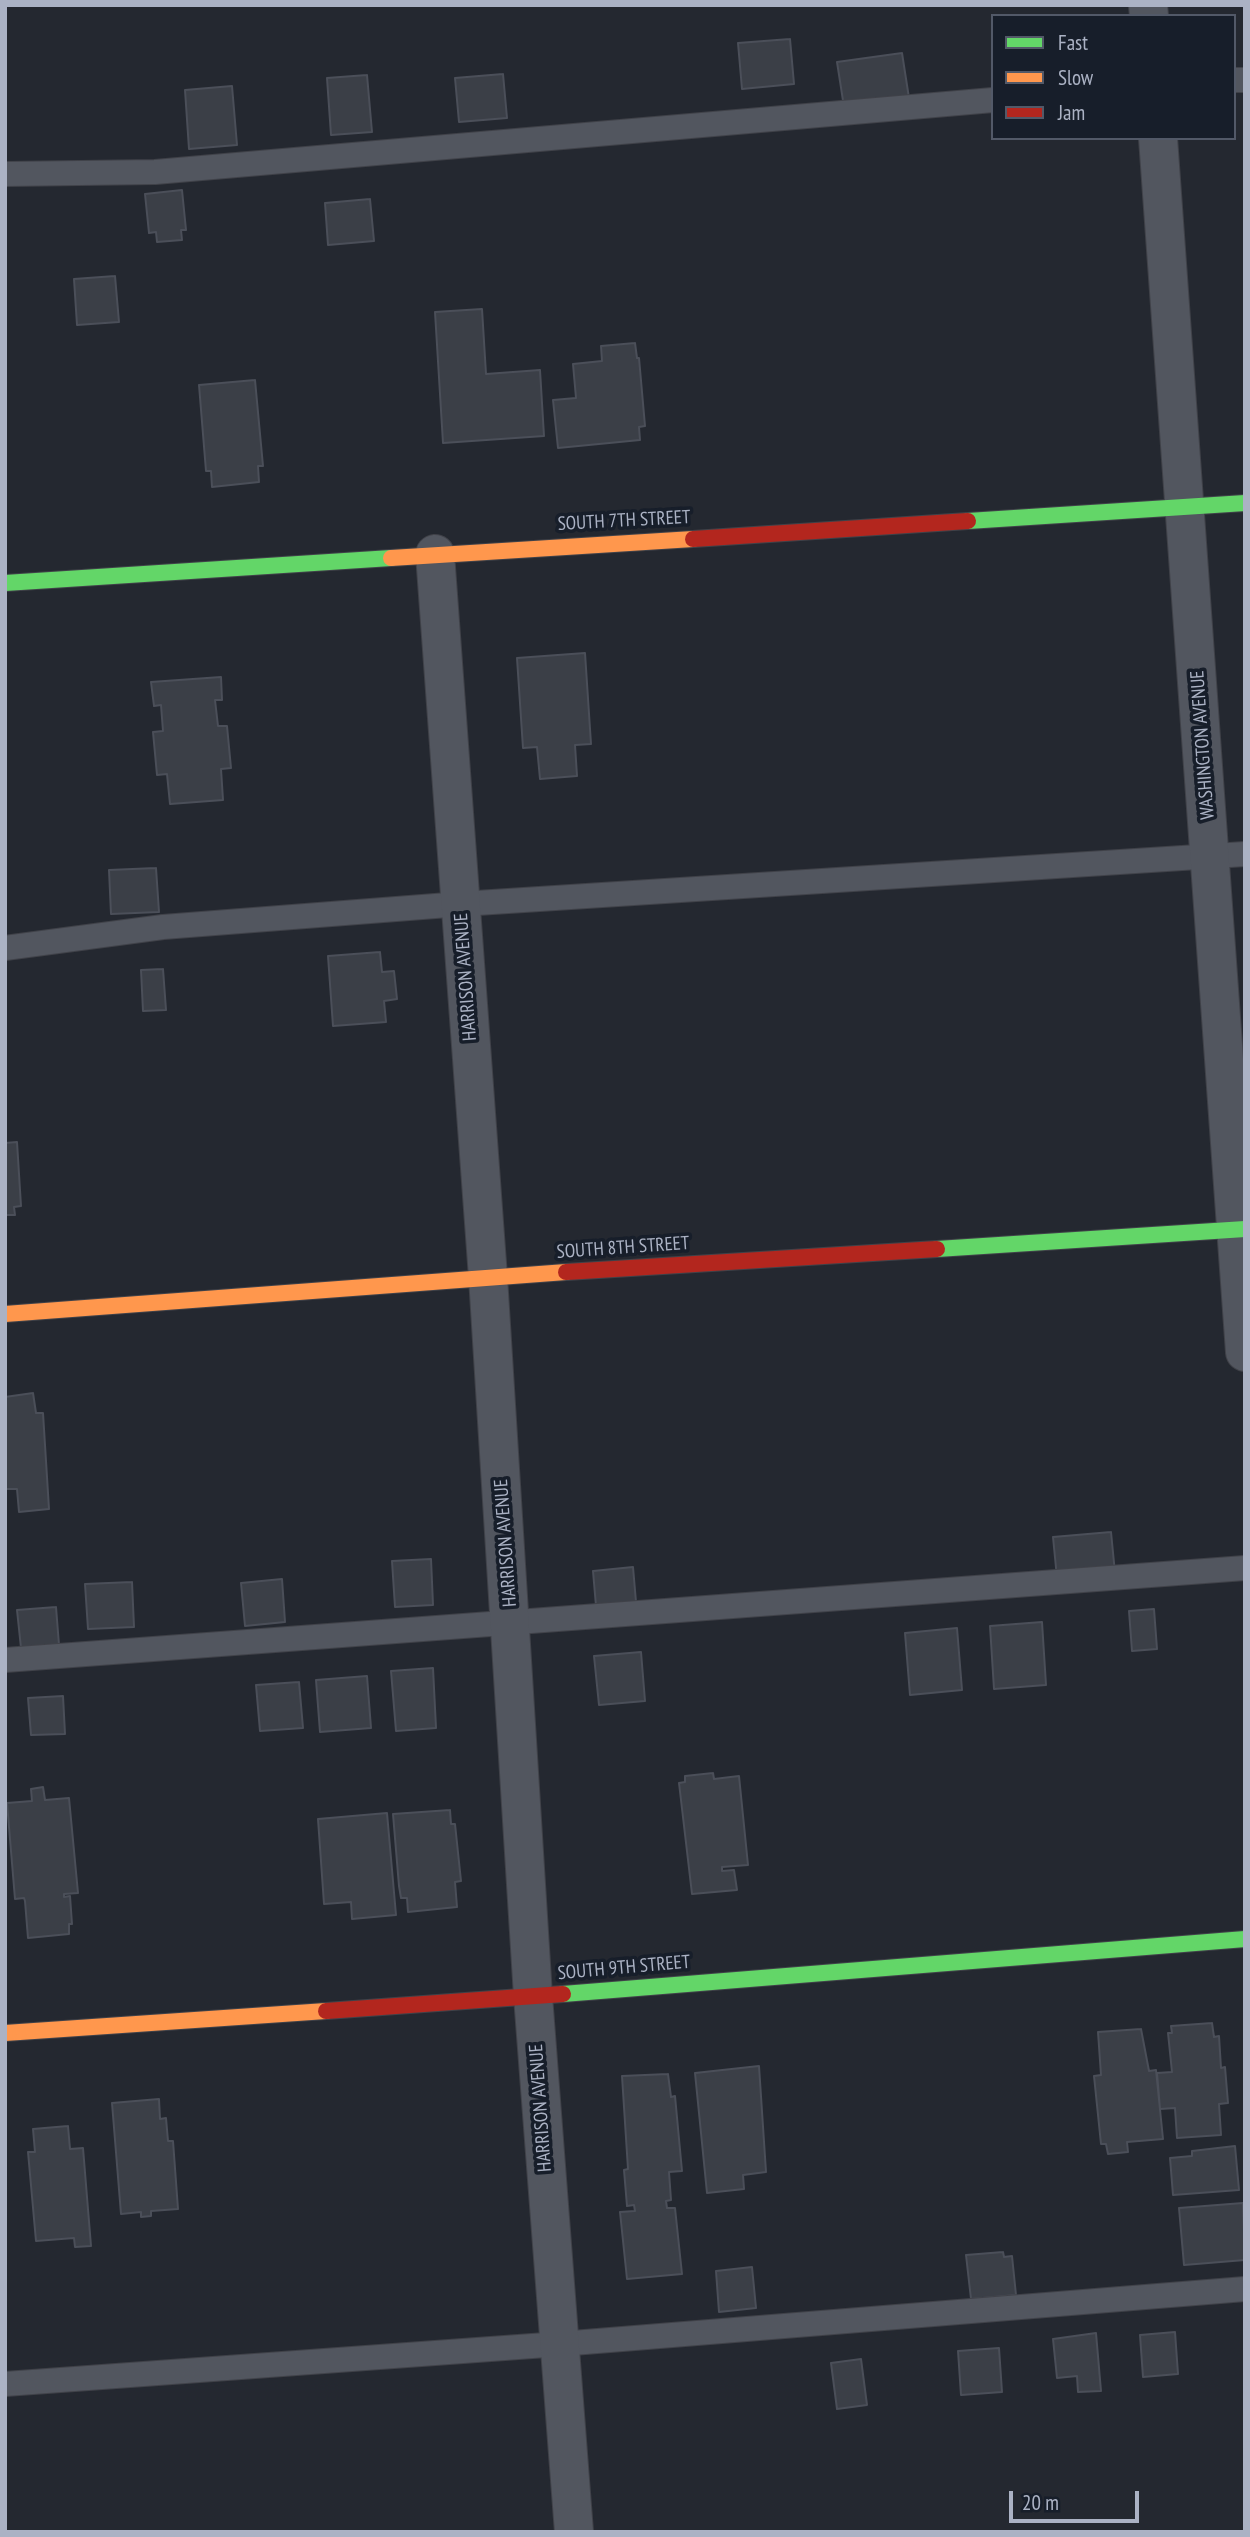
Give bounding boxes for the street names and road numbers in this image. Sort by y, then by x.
street label: SOUTH 7TH STREET [557,506,691,536]
street label: WASHINGTON AVENUE [1186,670,1220,820]
street label: HARRISON AVENUE [450,912,482,1042]
street label: SOUTH 8TH STREET [556,1232,690,1264]
street label: HARRISON AVENUE [490,1478,522,1608]
street label: SOUTH 9TH STREET [557,1951,691,1985]
street label: HARRISON AVENUE [525,2043,557,2173]

